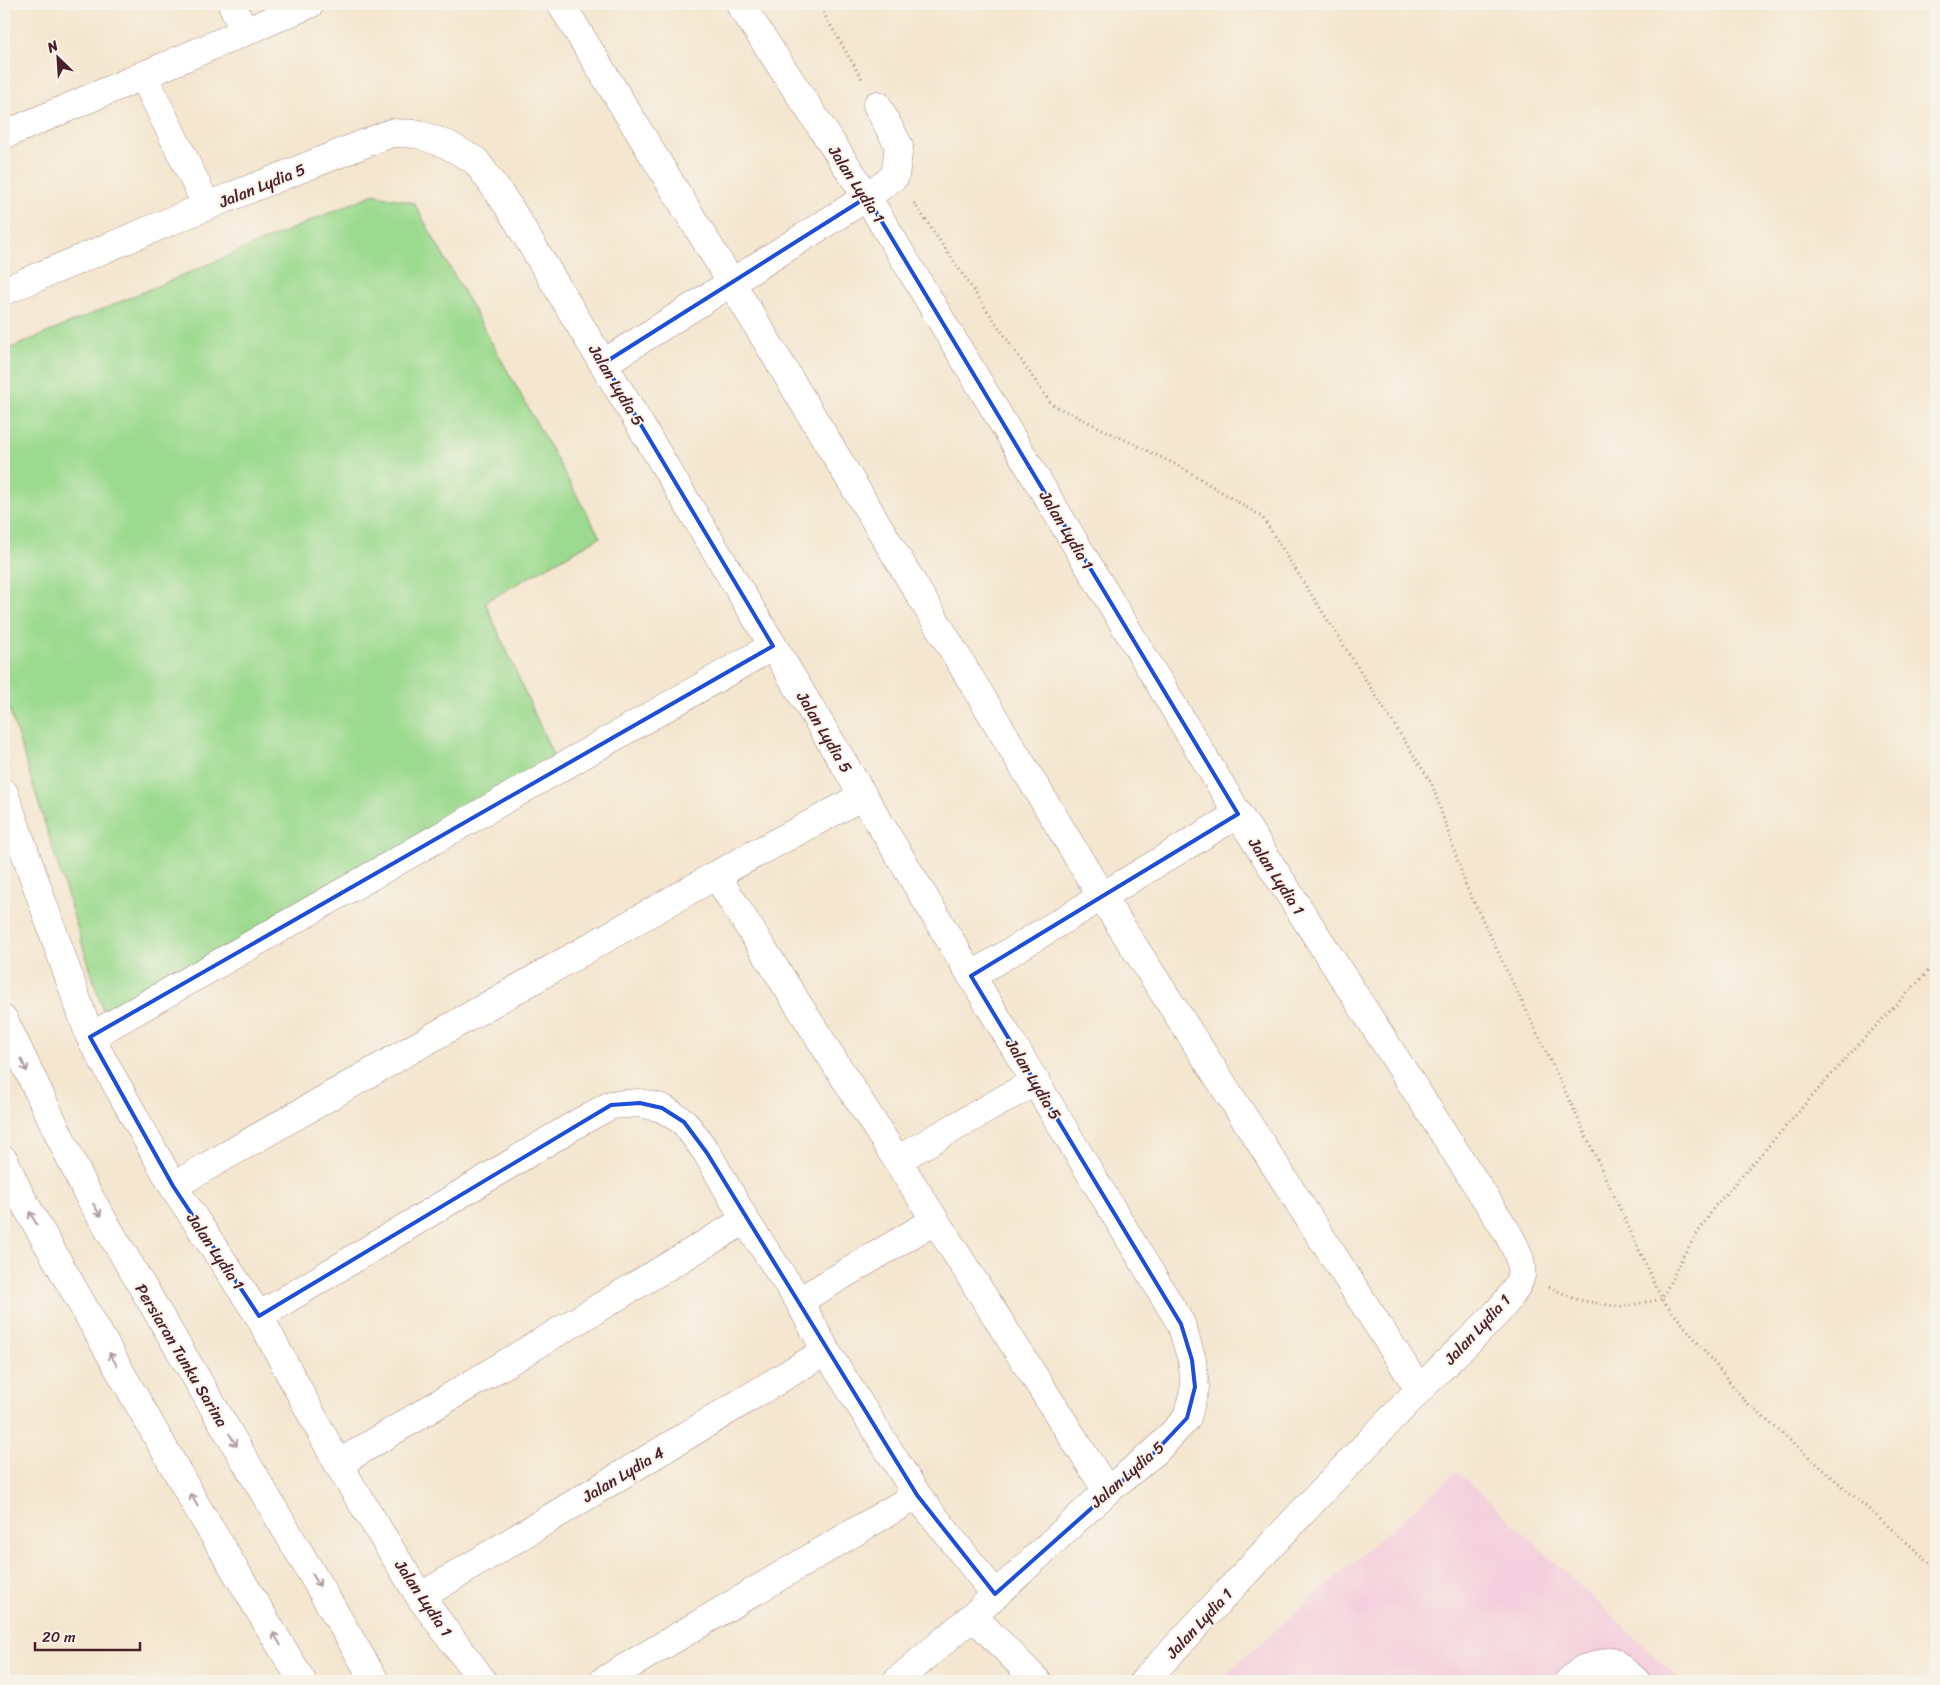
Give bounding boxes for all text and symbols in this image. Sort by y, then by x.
north arrow [32,32,82,82]
text: N [42,33,63,60]
street label: Jalan Lydia 1 [820,138,893,229]
street label: Jalan Lydia 5 [213,155,310,216]
street label: Jalan Lydia 5 [580,338,653,432]
street label: Jalan Lydia 1 [1031,484,1102,576]
street label: Jalan Lydia 5 [788,685,861,779]
street label: Jalan Lydia 1 [1240,830,1313,921]
street label: Jalan Lydia 5 [997,1032,1070,1126]
one-way arrow [20,1057,30,1072]
one-way arrow [92,1202,102,1217]
street label: Jalan Lydia 1 [178,1206,252,1296]
one-way arrow [27,1211,37,1225]
street label: Persiaran Tunku Sarina [127,1278,236,1433]
street label: Jalan Lydia 1 [1436,1287,1518,1372]
one-way arrow [108,1351,118,1366]
one-way arrow [228,1433,238,1448]
street label: Jalan Lydia 5 [1083,1433,1171,1516]
street label: Jalan Lydia 4 [576,1438,670,1511]
one-way arrow [188,1493,198,1508]
street label: Jalan Lydia 1 [386,1553,460,1643]
one-way arrow [311,1573,321,1587]
street label: Jalan Lydia 1 [1158,1581,1240,1666]
scale bar [35,1620,140,1652]
text: 20 m [42,1624,76,1650]
one-way arrow [271,1633,281,1647]

